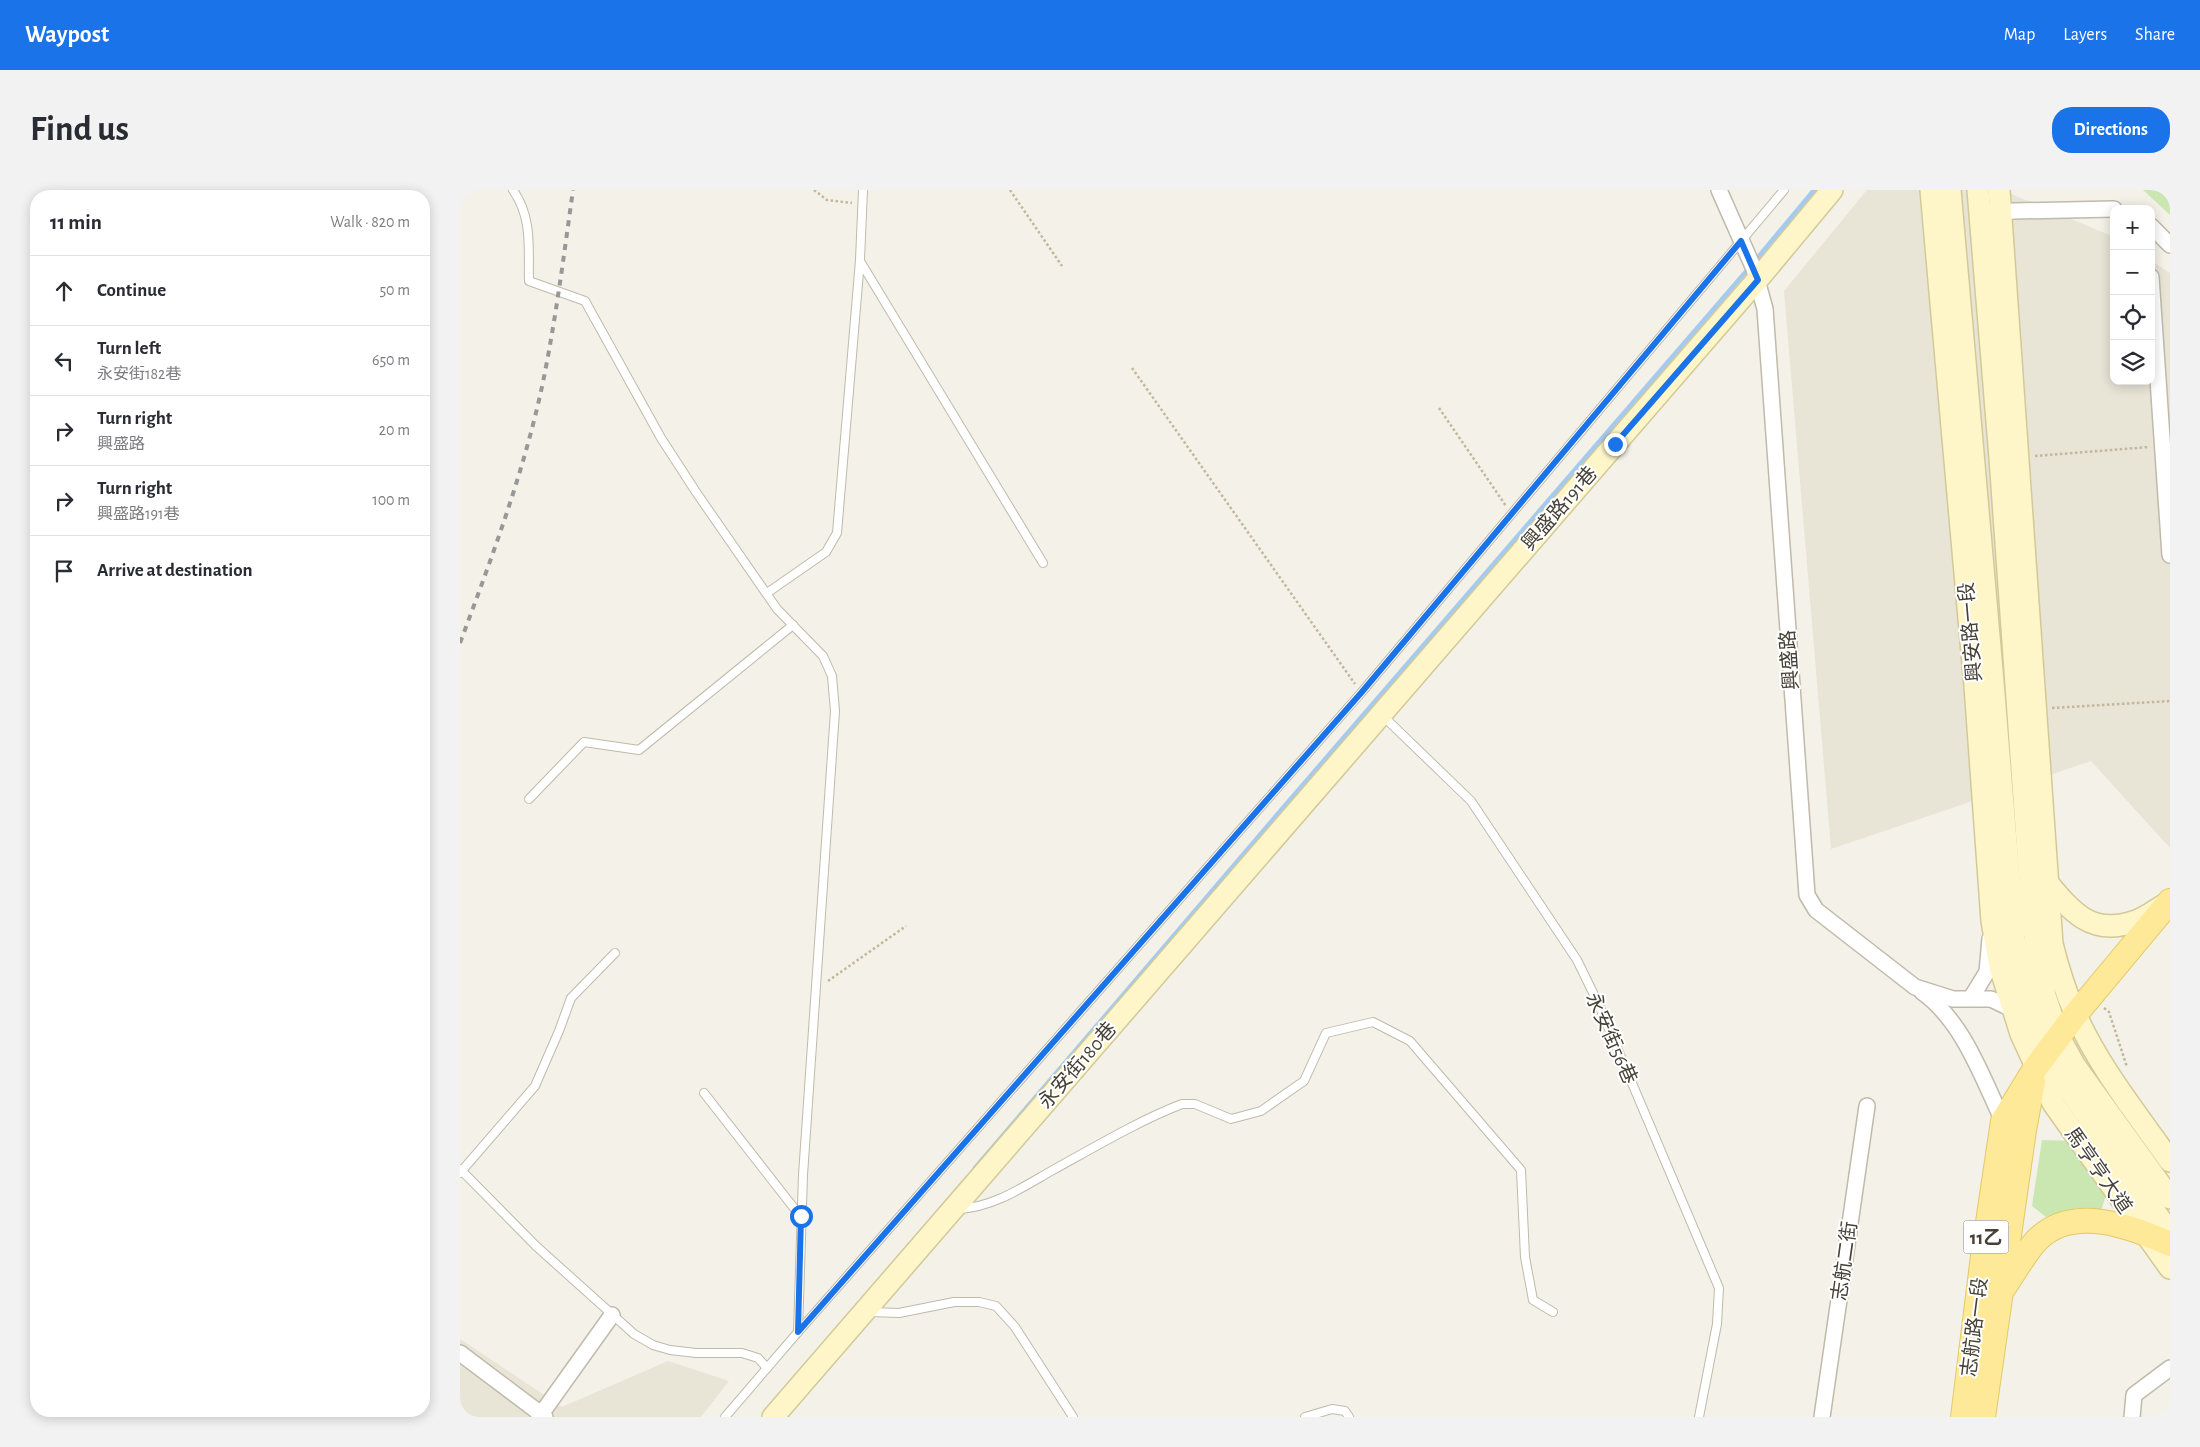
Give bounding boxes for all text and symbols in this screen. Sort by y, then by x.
text: Waypost [25,23,109,47]
text: Map [2004,26,2035,44]
text: Layers [2063,26,2107,44]
text: Share [2135,26,2175,44]
button: Directions [2052,107,2170,153]
text: Find us [30,112,129,147]
map controls [2110,205,2155,385]
button: + [2110,205,2155,250]
text: 11 min [50,212,102,233]
text: Walk · 820 m [330,214,410,230]
button: − [2110,250,2155,295]
icon: ahead [50,277,78,305]
text: Continue [97,281,166,300]
text: 50 m [379,282,410,298]
button: locate [2110,295,2155,340]
text: Turn left [97,339,161,358]
button: layers [2110,340,2155,385]
icon: left [50,347,78,375]
text: 650 m [372,352,410,368]
text: 永安街182巷 [97,366,181,382]
text: Turn right [97,409,172,428]
icon: right [50,417,78,445]
text: 20 m [379,422,410,438]
route end [1604,433,1627,456]
text: 興盛路 [97,436,145,452]
street label: 興盛路191巷 [1518,463,1601,554]
text: Turn right [97,479,172,498]
icon: right [50,487,78,515]
text: 100 m [372,492,410,508]
text: 興盛路191巷 [97,506,180,522]
icon: arrive [50,557,78,585]
text: Arrive at destination [97,561,253,580]
street label: 興安路一段 [1956,581,1985,683]
street label: 興盛路 [1777,629,1802,691]
street label: 永安街56巷 [1582,989,1641,1087]
street label: 永安街180巷 [1034,1018,1120,1113]
street label: 馬亨亨大道 [2061,1123,2136,1217]
route start [790,1205,813,1228]
street label: 志航二街 [1828,1220,1860,1302]
road number: 11乙 [1964,1220,2008,1254]
street label: 志航路一段 [1957,1276,1991,1378]

